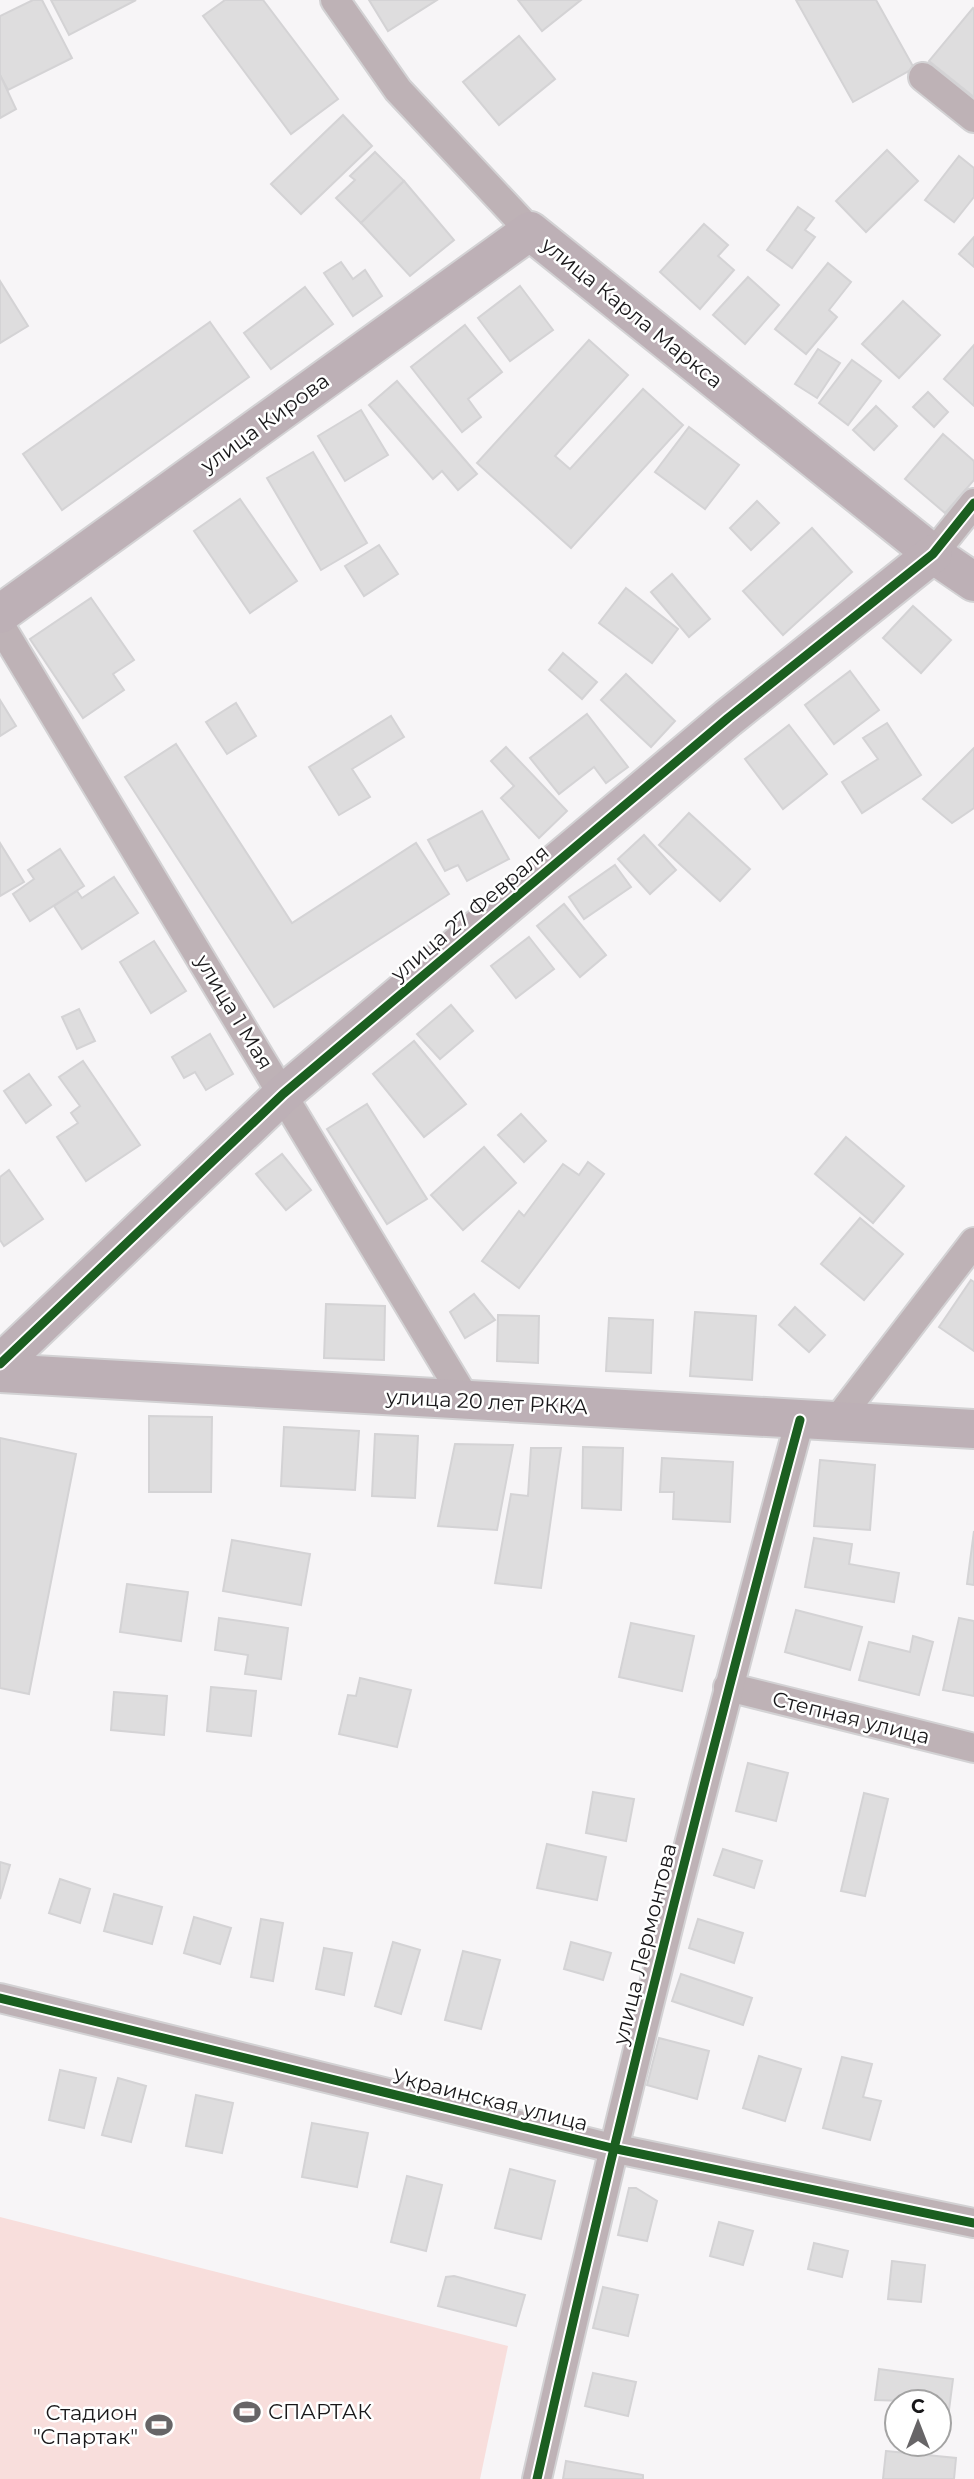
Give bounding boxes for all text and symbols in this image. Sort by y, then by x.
street label: улица Карла Маркса [536,231,728,393]
street label: улица Кирова [195,368,334,478]
street label: улица 27 Февраля [385,839,554,987]
street label: улица 1 Мая [190,949,278,1074]
street label: улица 20 лет РККА [384,1384,589,1419]
street label: Степная улица [770,1686,932,1749]
street label: улица Лермонтова [607,1840,682,2048]
street label: Украинская улица [390,2063,591,2136]
north arrow [883,2388,953,2458]
text: С [911,2395,925,2418]
sports icon: СПАРТАК [232,2397,262,2427]
place label: СПАРТАК [268,2399,372,2424]
place label: Стадион "Спартак" [33,2400,138,2449]
sports icon: Стадион "Спартак" [144,2410,174,2440]

